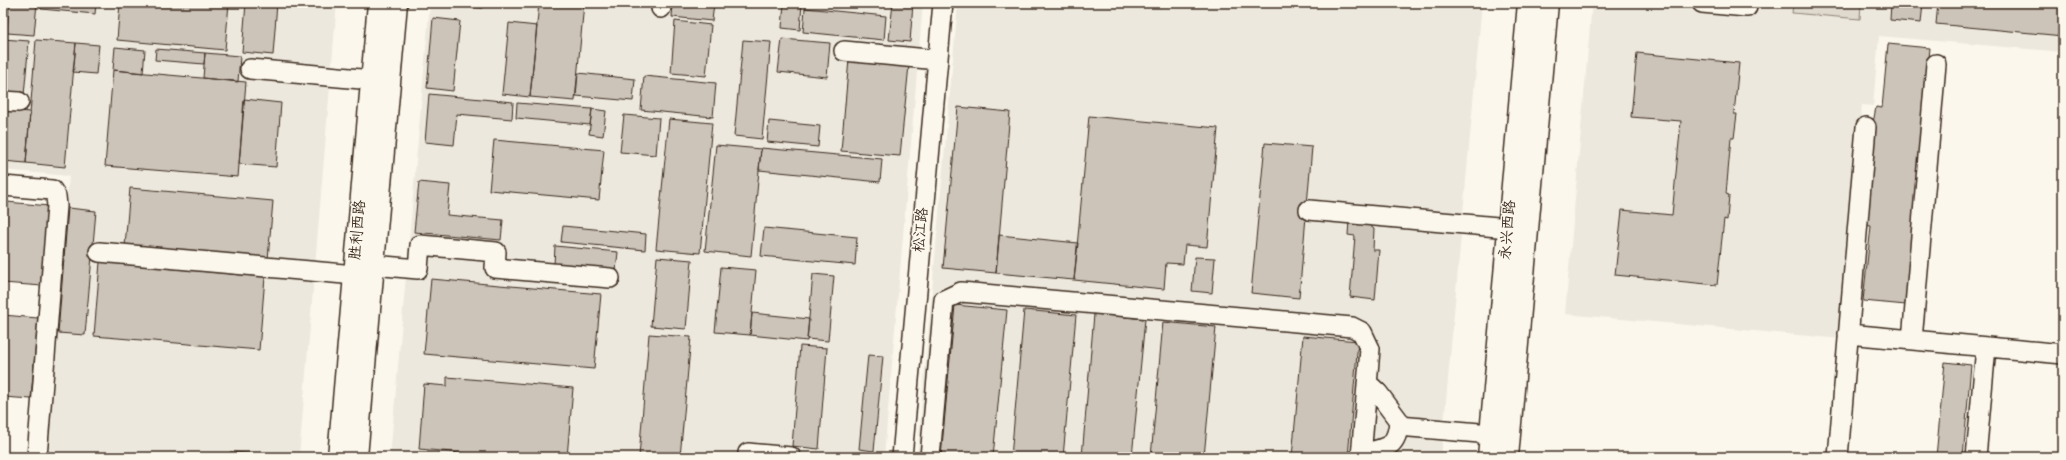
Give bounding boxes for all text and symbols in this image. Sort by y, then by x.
street label: 胜利西路 [347,199,371,261]
street label: 永兴西路 [1497,199,1521,261]
street label: 松江路 [911,207,933,253]

